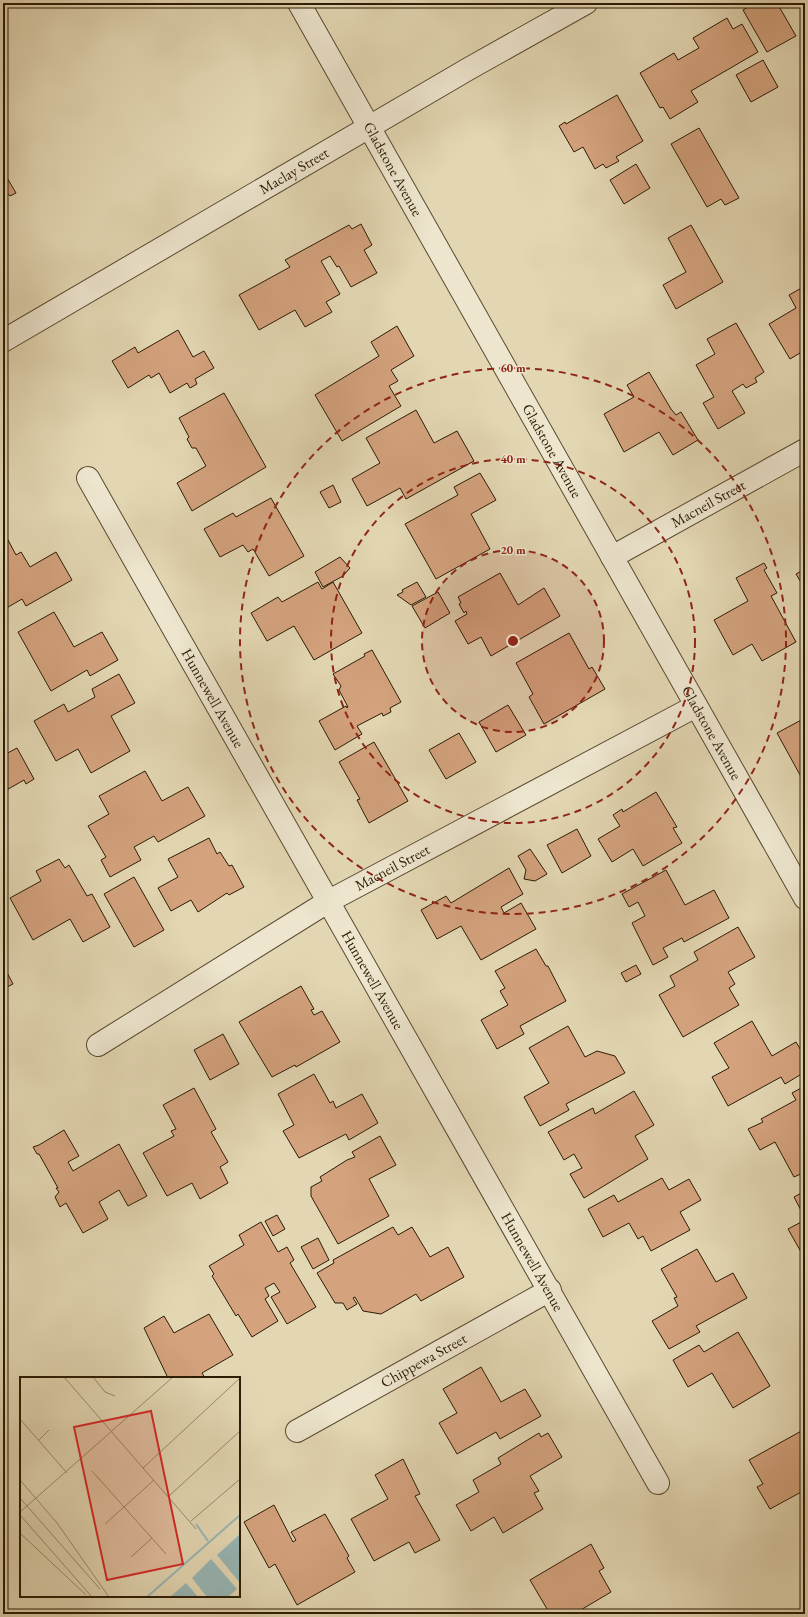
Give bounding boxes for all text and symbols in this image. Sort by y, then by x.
street label: Gladstone Avenue [360,118,427,219]
street label: Maclay Street [255,143,332,198]
text: 60 m [500,360,526,376]
street label: Gladstone Avenue [518,400,587,501]
text: 40 m [500,451,526,467]
street label: Macneil Street [667,475,749,531]
text: 20 m [500,542,526,558]
centre of rings [506,634,520,648]
street label: Hunnewell Avenue [178,645,249,751]
street label: Gladstone Avenue [678,682,746,783]
street label: Macneil Street [351,839,433,895]
street label: Hunnewell Avenue [337,927,409,1033]
street label: Hunnewell Avenue [497,1209,569,1314]
street label: Chippewa Street [377,1328,470,1392]
inset map [20,1377,240,1597]

